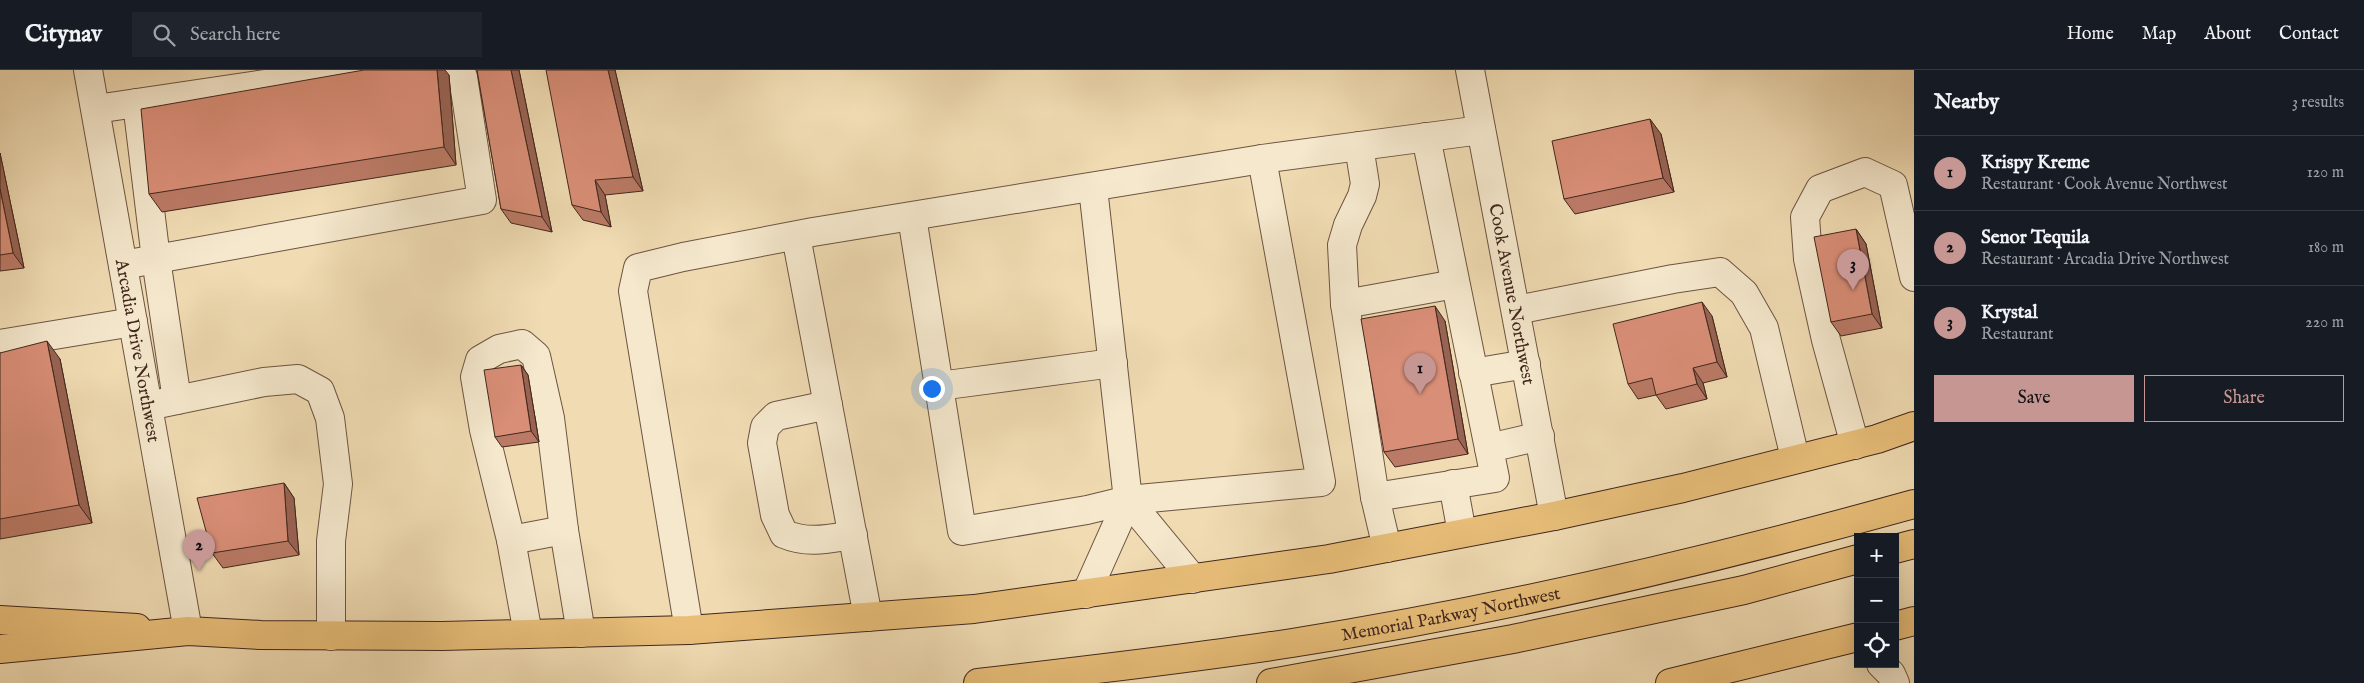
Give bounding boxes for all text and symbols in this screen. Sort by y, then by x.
search box [132,12,482,57]
text: Citynav [25,19,102,50]
icon: search [150,21,178,49]
text: Search here [190,23,281,47]
text: Home [2067,23,2114,46]
text: Map [2142,23,2176,46]
text: About [2204,23,2251,46]
text: Contact [2279,23,2339,46]
text: Nearby [1934,89,1999,116]
text: 3 results [2292,93,2344,113]
text: Krispy Kreme [1981,151,2090,175]
text: 1 [1947,163,1953,183]
text: 120 m [2307,163,2344,183]
text: Restaurant · Cook Avenue Northwest [1981,175,2228,195]
street label: Cook Avenue Northwest [1482,202,1539,387]
text: Senor Tequila [1981,226,2090,250]
text: 2 [1946,238,1954,258]
text: 180 m [2308,238,2344,258]
pin: 3 [1837,249,1869,290]
text: Restaurant · Arcadia Drive Northwest [1981,250,2229,270]
street label: Arcadia Drive Northwest [109,256,164,444]
text: Krystal [1981,301,2038,325]
text: 3 [1947,313,1953,333]
text: 220 m [2305,313,2344,333]
text: Restaurant [1981,325,2054,345]
pin: 1 [1404,353,1436,394]
button: Save [1934,375,2134,422]
button: Share [2144,375,2344,422]
your location [919,376,945,402]
pin: 2 [183,530,215,571]
map controls [1854,533,1899,668]
button: + [1854,533,1899,578]
button: − [1854,578,1899,623]
street label: Memorial Parkway Northwest [1340,583,1563,648]
button: locate [1854,623,1899,668]

